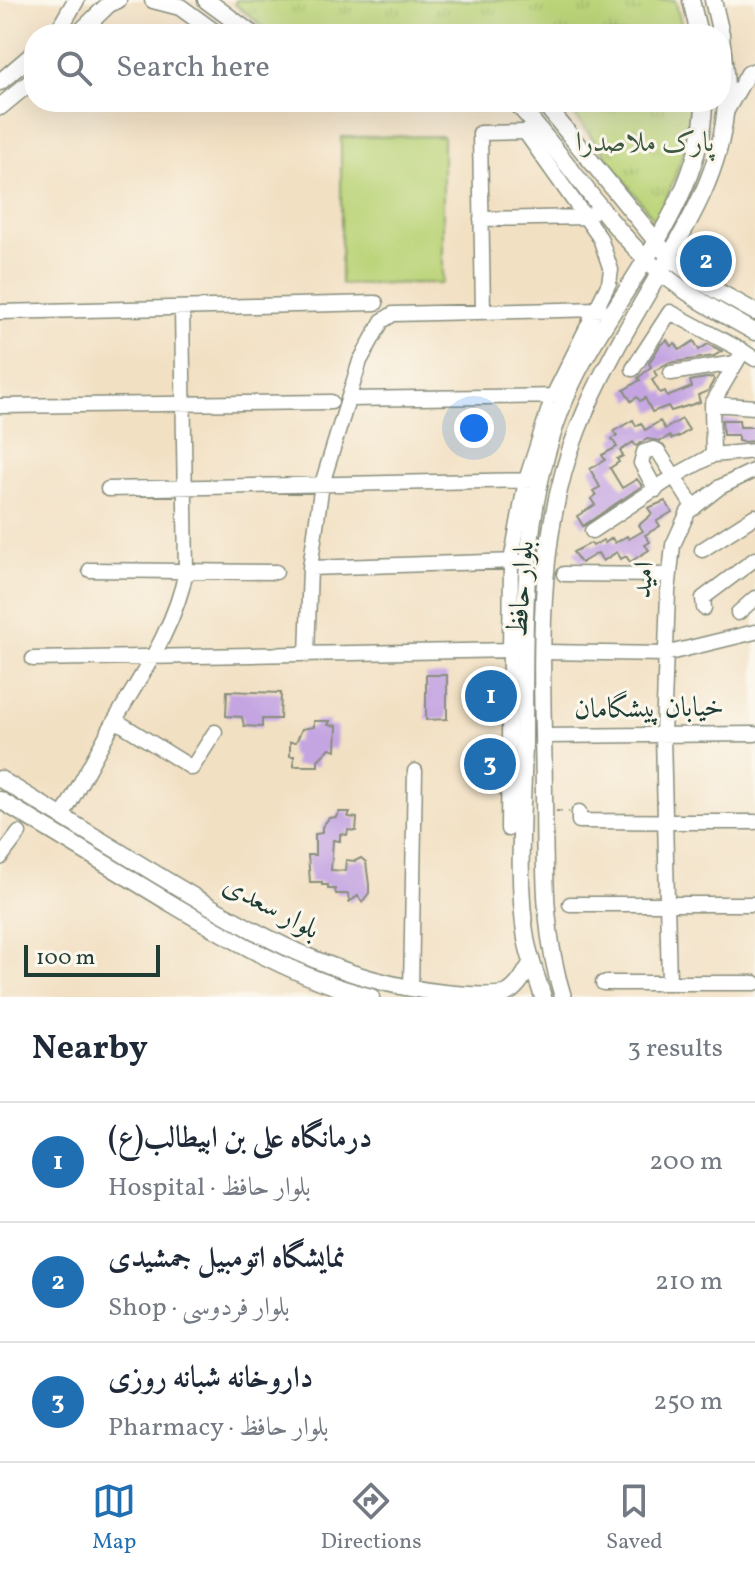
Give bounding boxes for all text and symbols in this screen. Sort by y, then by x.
search box [24,24,731,112]
icon: search [52,46,96,90]
text: Search here [116,47,270,89]
park label: پارک ملاصدرا [576,124,716,163]
pin: 2 [680,231,732,291]
your location [454,408,494,448]
street label: بلوار حافظ [499,539,545,639]
street label: امید [623,560,665,600]
pin: 1 [465,666,517,726]
street label: خیابان پیشگامان [574,688,724,730]
pin: 3 [464,734,516,794]
street label: بلوار سعدی [216,866,326,950]
scale bar [24,941,160,977]
text: 100 m [36,943,95,974]
text: Nearby [32,1026,148,1073]
text: 3 results [627,1031,723,1067]
text: درمانگاه علی بن ابیطالب(ع) [108,1118,372,1160]
text: 1 [53,1144,63,1180]
text: 200 m [649,1144,723,1180]
text: Hospital · بلوار حافظ [108,1170,311,1206]
text: نمایشگاه اتومبیل جمشیدی [108,1238,345,1280]
text: 2 [51,1264,65,1300]
text: 210 m [655,1264,723,1300]
text: Shop · بلوار فردوسی [108,1290,290,1326]
text: داروخانه شبانه روزی [108,1358,313,1400]
text: 3 [51,1384,65,1420]
text: 250 m [653,1384,723,1420]
text: Pharmacy · بلوار حافظ [108,1410,329,1446]
tab: Map [92,1479,136,1558]
tab: Directions [321,1479,422,1558]
tab: Saved [606,1479,663,1558]

